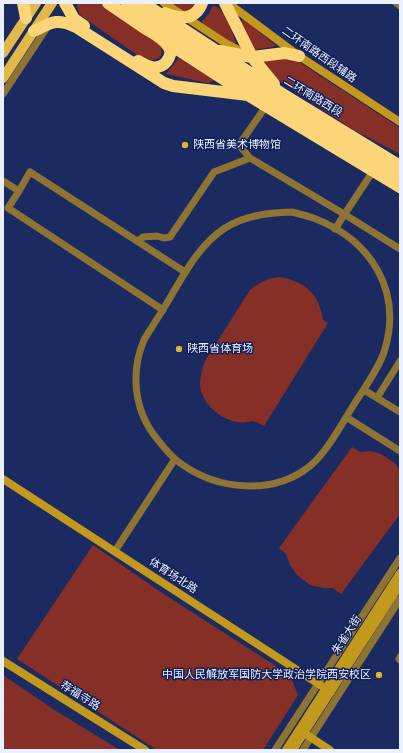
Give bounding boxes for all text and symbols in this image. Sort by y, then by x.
street label: 二环南路西段辅路 [279,24,359,86]
street label: 二环南路西段 [281,74,345,120]
place label: 陕西省美术博物馆 [193,138,281,152]
marker: 陕西省美术博物馆 [180,140,190,150]
place label: 陕西省体育场 [187,342,253,356]
marker: 陕西省体育场 [174,344,184,354]
street label: 体育场北路 [146,555,200,597]
street label: 朱雀大街 [329,613,365,657]
place label: 中国人民解放军国防大学政治学院西安校区 [162,668,371,682]
marker: 中国人民解放军国防大学政治学院西安校区 [374,670,384,680]
street label: 荐福寺路 [58,679,102,713]

